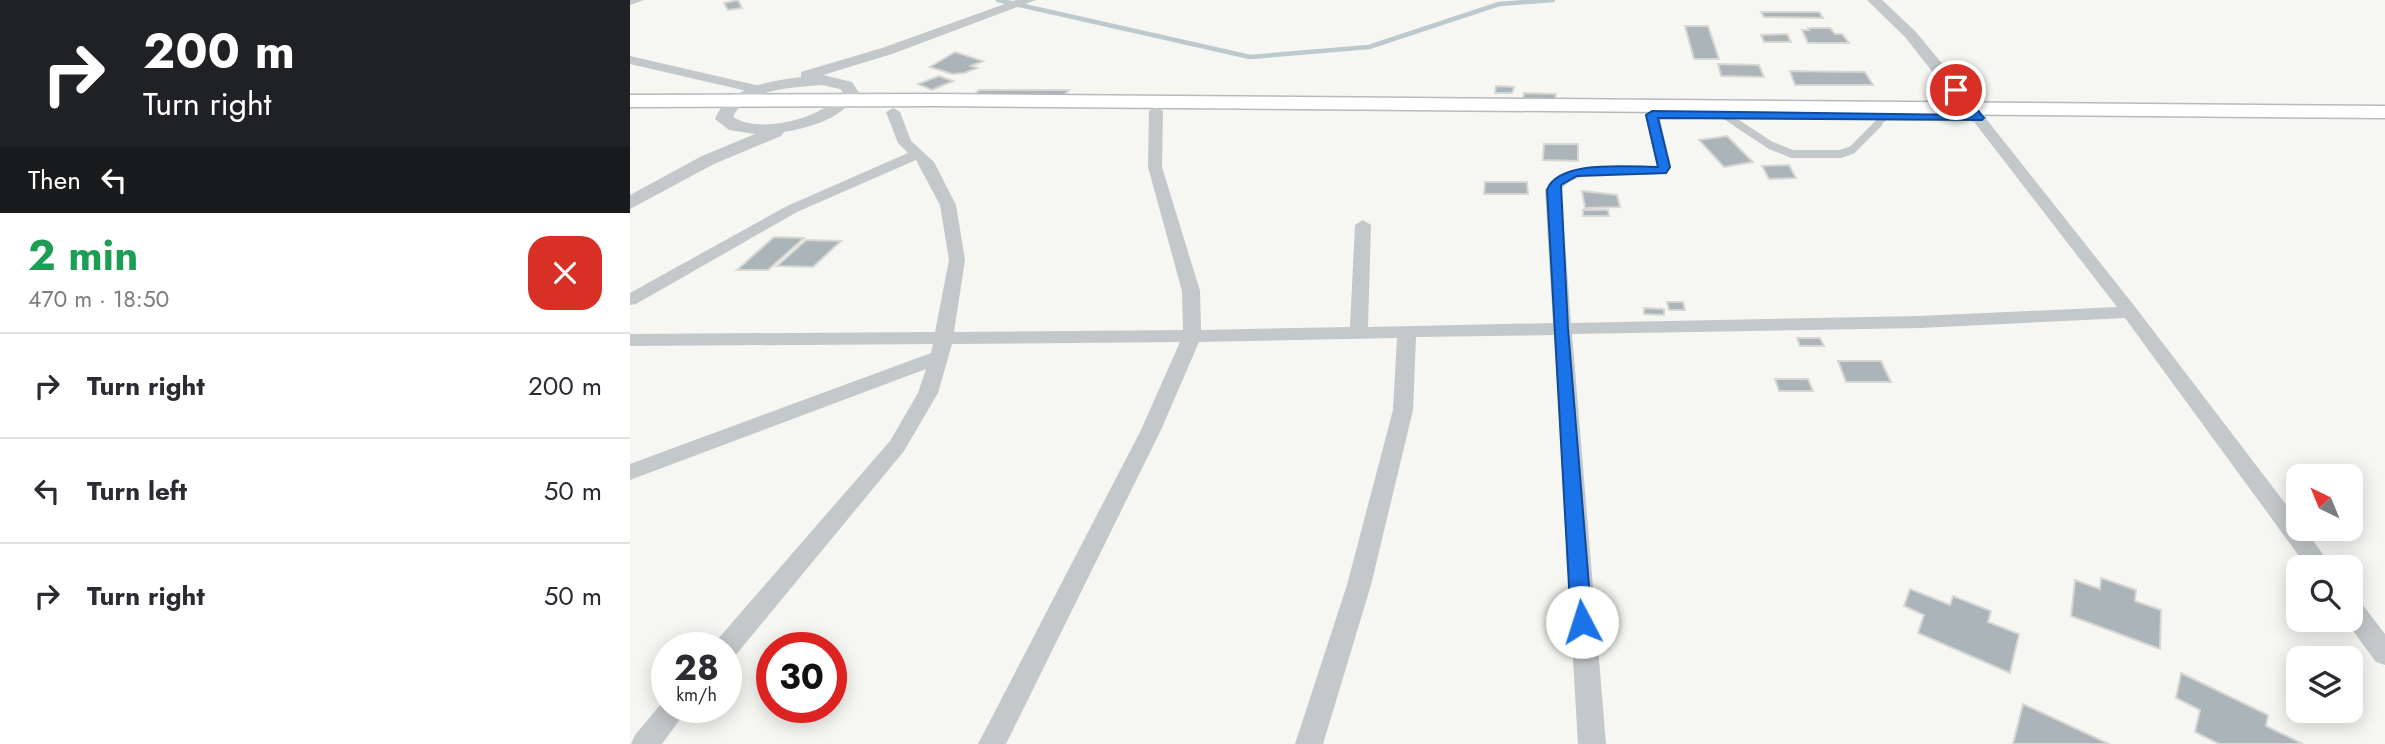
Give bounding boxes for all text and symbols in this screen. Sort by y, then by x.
text: 200 m [143,16,295,86]
icon: right [28,28,119,119]
pin [1926,60,1986,120]
icon: arrive [1937,71,1975,109]
text: Turn right [143,81,272,127]
text: Then [28,161,81,199]
icon: left [95,161,133,199]
text: 2 min [28,225,138,286]
button: close [528,236,602,310]
text: 470 m · 18:50 [28,282,169,316]
icon: right [28,367,66,405]
text: Turn right [87,367,205,405]
text: 200 m [528,367,602,405]
north arrow [2286,464,2362,541]
map controls [2286,464,2363,723]
icon: left [28,472,66,510]
text: Turn left [87,472,187,510]
text: 50 m [544,472,602,510]
button: search [2286,555,2363,632]
icon: right [28,577,66,615]
text: Turn right [87,577,205,615]
text: 50 m [544,577,602,615]
position arrow [1545,585,1619,659]
speed limit sign: 30 [756,632,847,723]
text: 28 [674,643,719,693]
button: layers [2286,646,2363,723]
text: km/h [676,682,717,708]

